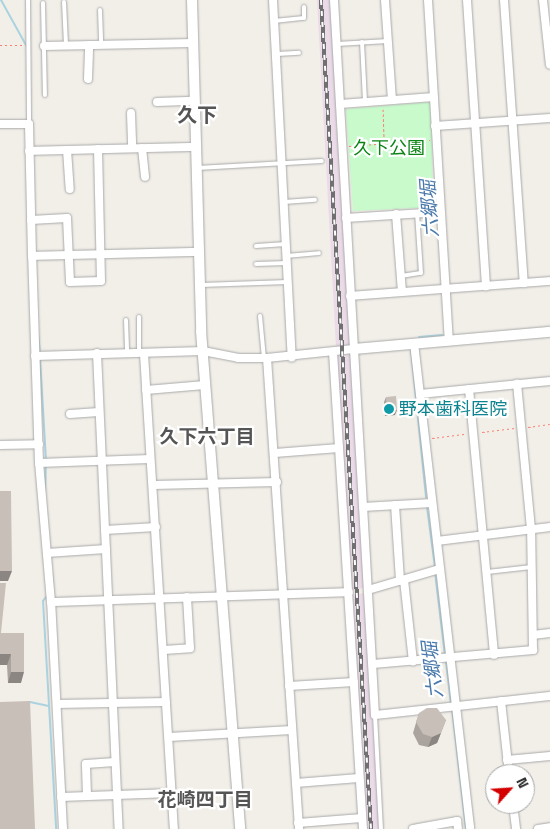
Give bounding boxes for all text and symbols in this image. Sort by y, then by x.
district label: 久下 [177,103,217,127]
park label: 久下公園 [353,137,425,159]
water label: 六郷堀 [417,180,443,238]
place label: 野本歯科医院 [399,398,507,420]
marker: 野本歯科医院 [383,403,395,415]
district label: 久下六丁目 [160,426,254,448]
water label: 六郷堀 [418,640,448,700]
north arrow [485,764,535,814]
text: N [512,775,533,791]
district label: 花崎四丁目 [158,789,252,811]

